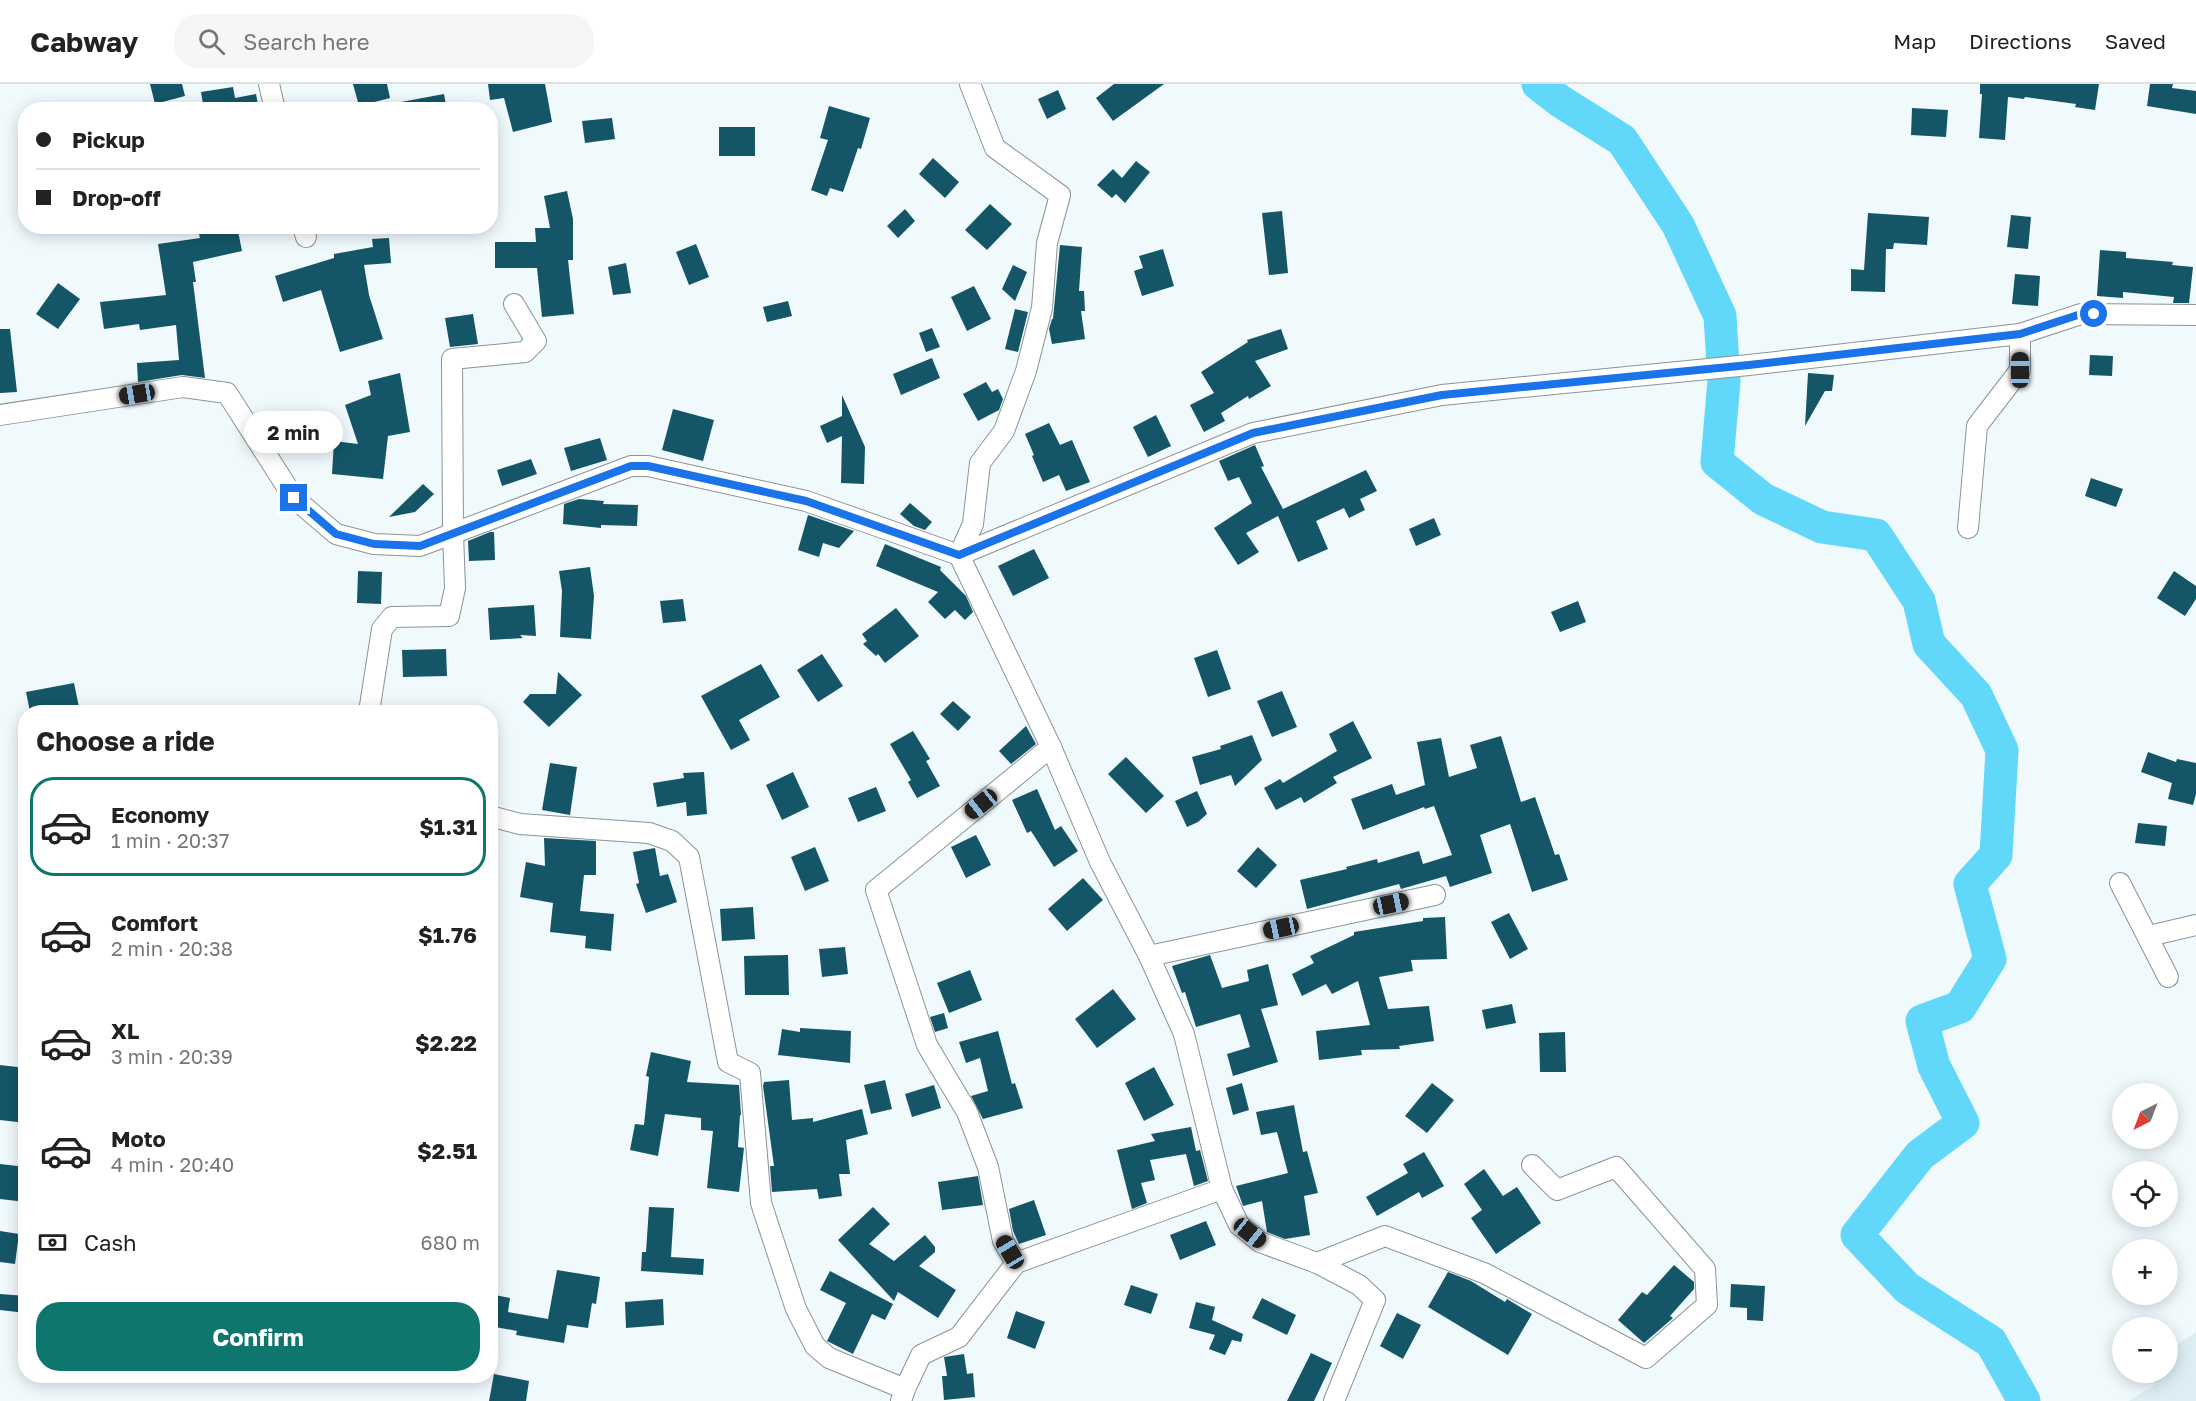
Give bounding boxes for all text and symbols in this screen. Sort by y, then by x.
search box [174,14,594,68]
text: Cabway [30,25,138,58]
icon: search [195,25,228,58]
text: Search here [243,28,369,55]
text: Map [1893,28,1936,54]
text: Directions [1969,28,2072,54]
text: Saved [2105,28,2166,54]
text: Pickup [72,126,145,153]
text: Drop-off [72,184,161,211]
route start [2080,300,2107,327]
car [2011,352,2029,388]
car [118,382,156,406]
callout: 2 min [244,411,344,453]
text: 2 min [267,420,320,444]
route end [280,484,307,511]
text: Choose a ride [36,725,215,757]
car [961,786,1001,822]
icon: car [39,800,93,854]
text: Economy [111,801,209,828]
text: $1.31 [419,813,477,840]
text: 1 min · 20:37 [111,828,229,852]
car [1372,891,1410,917]
icon: car [39,908,93,962]
text: Comfort [111,909,198,936]
car [1262,915,1300,941]
text: $1.76 [418,921,477,948]
text: 2 min · 20:38 [111,936,233,960]
icon: car [39,1016,93,1070]
text: XL [111,1017,139,1044]
text: $2.22 [415,1029,477,1056]
text: 3 min · 20:39 [111,1044,233,1068]
north arrow [2112,1083,2178,1149]
map controls [2112,1083,2178,1383]
icon: car [39,1124,93,1178]
text: Moto [111,1125,166,1152]
text: $2.51 [417,1137,477,1164]
text: 4 min · 20:40 [111,1152,234,1176]
button: locate [2112,1161,2178,1227]
car [1230,1215,1270,1251]
icon: cash [36,1226,69,1259]
text: Cash [84,1229,137,1256]
text: 680 m [421,1230,480,1254]
car [993,1232,1027,1272]
button: + [2112,1239,2178,1305]
button: Confirm [36,1302,480,1371]
button: − [2112,1317,2178,1383]

